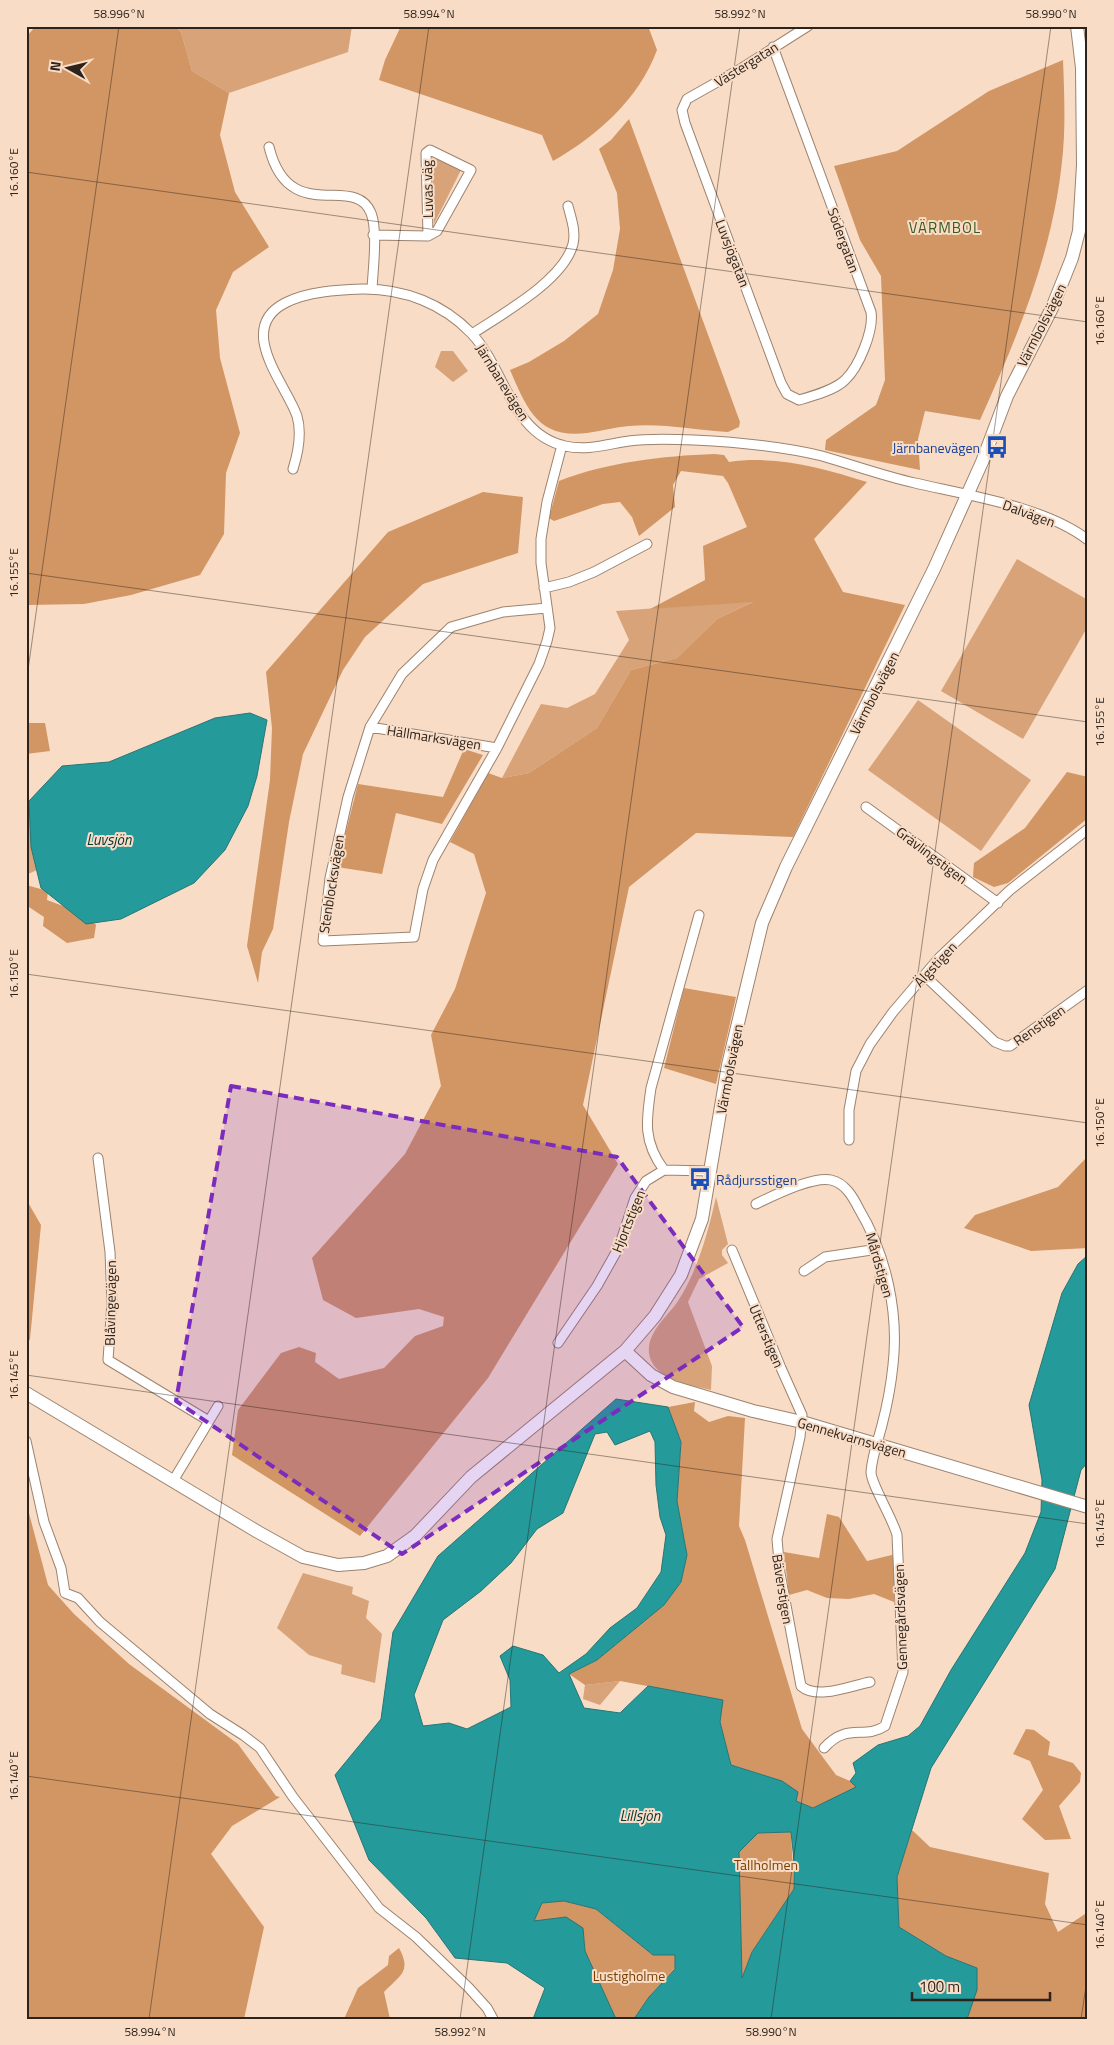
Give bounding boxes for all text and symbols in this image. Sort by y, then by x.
text: 58.996°N [93,4,145,23]
text: 58.994°N [403,4,455,23]
text: 58.992°N [714,4,766,23]
text: 58.990°N [1025,4,1077,23]
street label: Västergatan [710,36,782,92]
north arrow [42,42,92,92]
text: N [44,60,66,72]
text: 16.160°E [4,148,23,198]
street label: Luvas väg [416,160,438,218]
street label: Södergatan [823,205,865,275]
street label: Luvsjögatan [710,216,756,290]
district label: VÄRMBOL [909,216,981,239]
street label: Värmbolsvägen [1011,280,1071,370]
text: 16.160°E [1090,296,1109,346]
street label: Järnbanevägen [471,339,535,425]
bus stop icon: Järnbanevägen [984,434,1010,460]
place label: Järnbanevägen [892,437,980,458]
street label: Dalvägen [1000,494,1058,532]
text: 16.155°E [4,548,23,598]
street label: Värmbolsvägen [844,648,904,738]
text: 16.155°E [1090,697,1109,747]
street label: Hällmarksvägen [385,719,483,755]
street label: Grävlingstigen [892,821,972,889]
water label: Luvsjön [87,828,132,851]
street label: Stenblocksvägen [313,833,349,935]
street label: Älgstigen [909,937,961,991]
text: 16.150°E [4,949,23,999]
street label: Renstigen [1009,999,1069,1051]
street label: Värmbolsvägen [710,1022,748,1116]
text: 16.150°E [1090,1098,1109,1148]
bus stop icon: Rådjursstigen [687,1166,713,1192]
place label: Rådjursstigen [716,1169,797,1190]
street label: Hjortstigen [606,1186,650,1256]
street label: Mårdstigen [861,1230,899,1300]
street label: Blåvingevägen [99,1260,121,1346]
street label: Utterstigen [744,1301,790,1371]
text: 16.145°E [4,1350,23,1400]
street label: Gennekvarnsvägen [795,1411,909,1463]
text: 16.145°E [1090,1499,1109,1549]
street label: Bäverstigen [767,1553,799,1625]
street label: Gennegårdsvägen [888,1564,912,1670]
text: 16.140°E [4,1751,23,1801]
water label: Lillsjön [620,1804,661,1827]
park label: Tallholmen [734,1854,798,1875]
text: 16.140°E [1090,1900,1109,1950]
park label: Lustigholme [593,1965,665,1986]
scale bar [912,1970,1049,2002]
text: 100 m [919,1975,960,1998]
text: 58.994°N [124,2022,176,2041]
text: 58.992°N [434,2022,486,2041]
text: 58.990°N [745,2022,797,2041]

